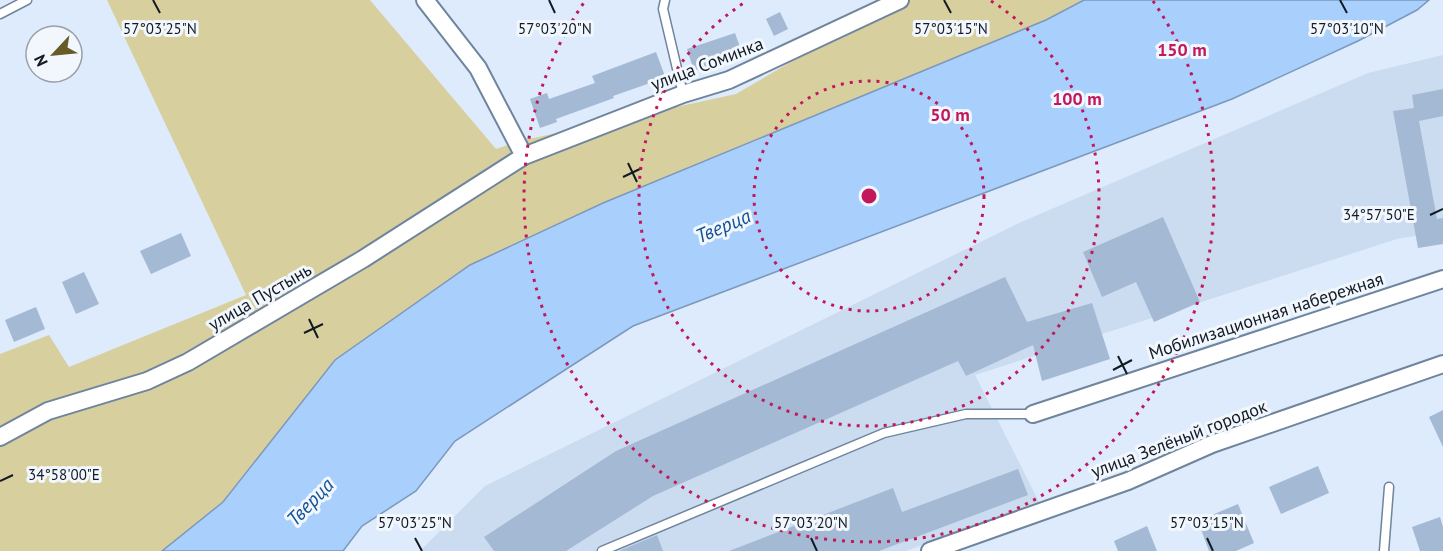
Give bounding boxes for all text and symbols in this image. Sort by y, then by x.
text: 57°03'25"N [123,19,197,38]
text: 57°03'20"N [518,19,592,38]
text: 57°03'15"N [914,19,988,38]
text: 57°03'10"N [1310,19,1384,38]
north arrow [24,24,84,84]
street label: улица Соминка [647,32,766,96]
text: 150 m [1157,38,1207,61]
text: N [29,51,52,70]
text: 100 m [1052,87,1102,110]
text: 50 m [930,103,970,126]
centre of rings [859,186,879,206]
water label: Тверца [692,203,755,249]
text: 34°57'50"E [1343,205,1415,224]
street label: улица Пустынь [204,258,316,335]
street label: Мобилизационная набережная [1146,267,1386,364]
street label: улица Зелёный городок [1087,394,1271,483]
text: 34°58'00"E [28,465,100,484]
water label: Тверца [281,472,339,532]
text: 57°03'25"N [378,513,452,532]
text: 57°03'20"N [774,513,848,532]
text: 57°03'15"N [1170,513,1244,532]

